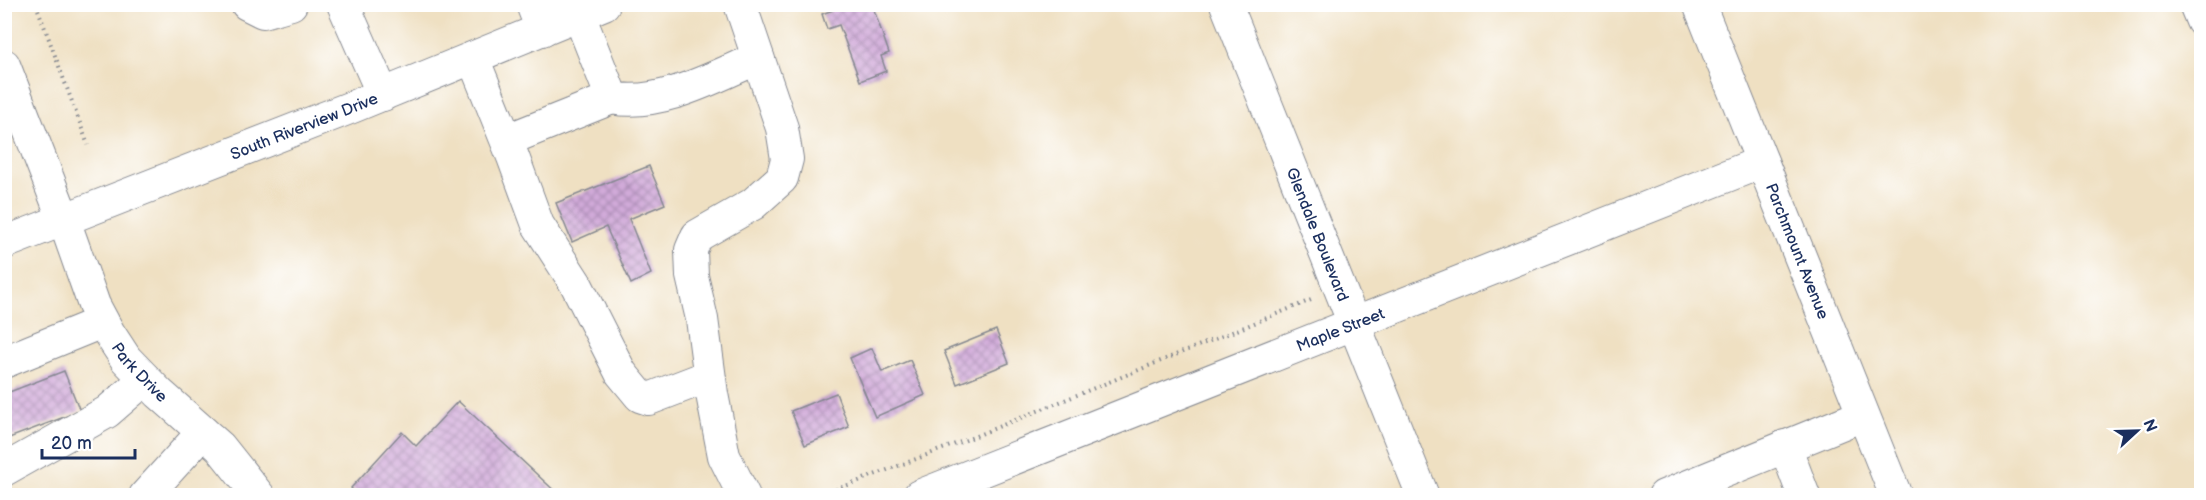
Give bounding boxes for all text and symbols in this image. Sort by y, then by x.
street label: South Riverview Drive [228,89,381,165]
street label: Glendale Boulevard [1281,165,1352,304]
street label: Parchmount Avenue [1761,181,1832,323]
street label: Maple Street [1294,305,1388,357]
street label: Park Drive [107,339,171,407]
north arrow [2107,401,2167,461]
text: N [2138,417,2161,435]
scale bar [42,422,135,460]
text: 20 m [51,433,92,454]

